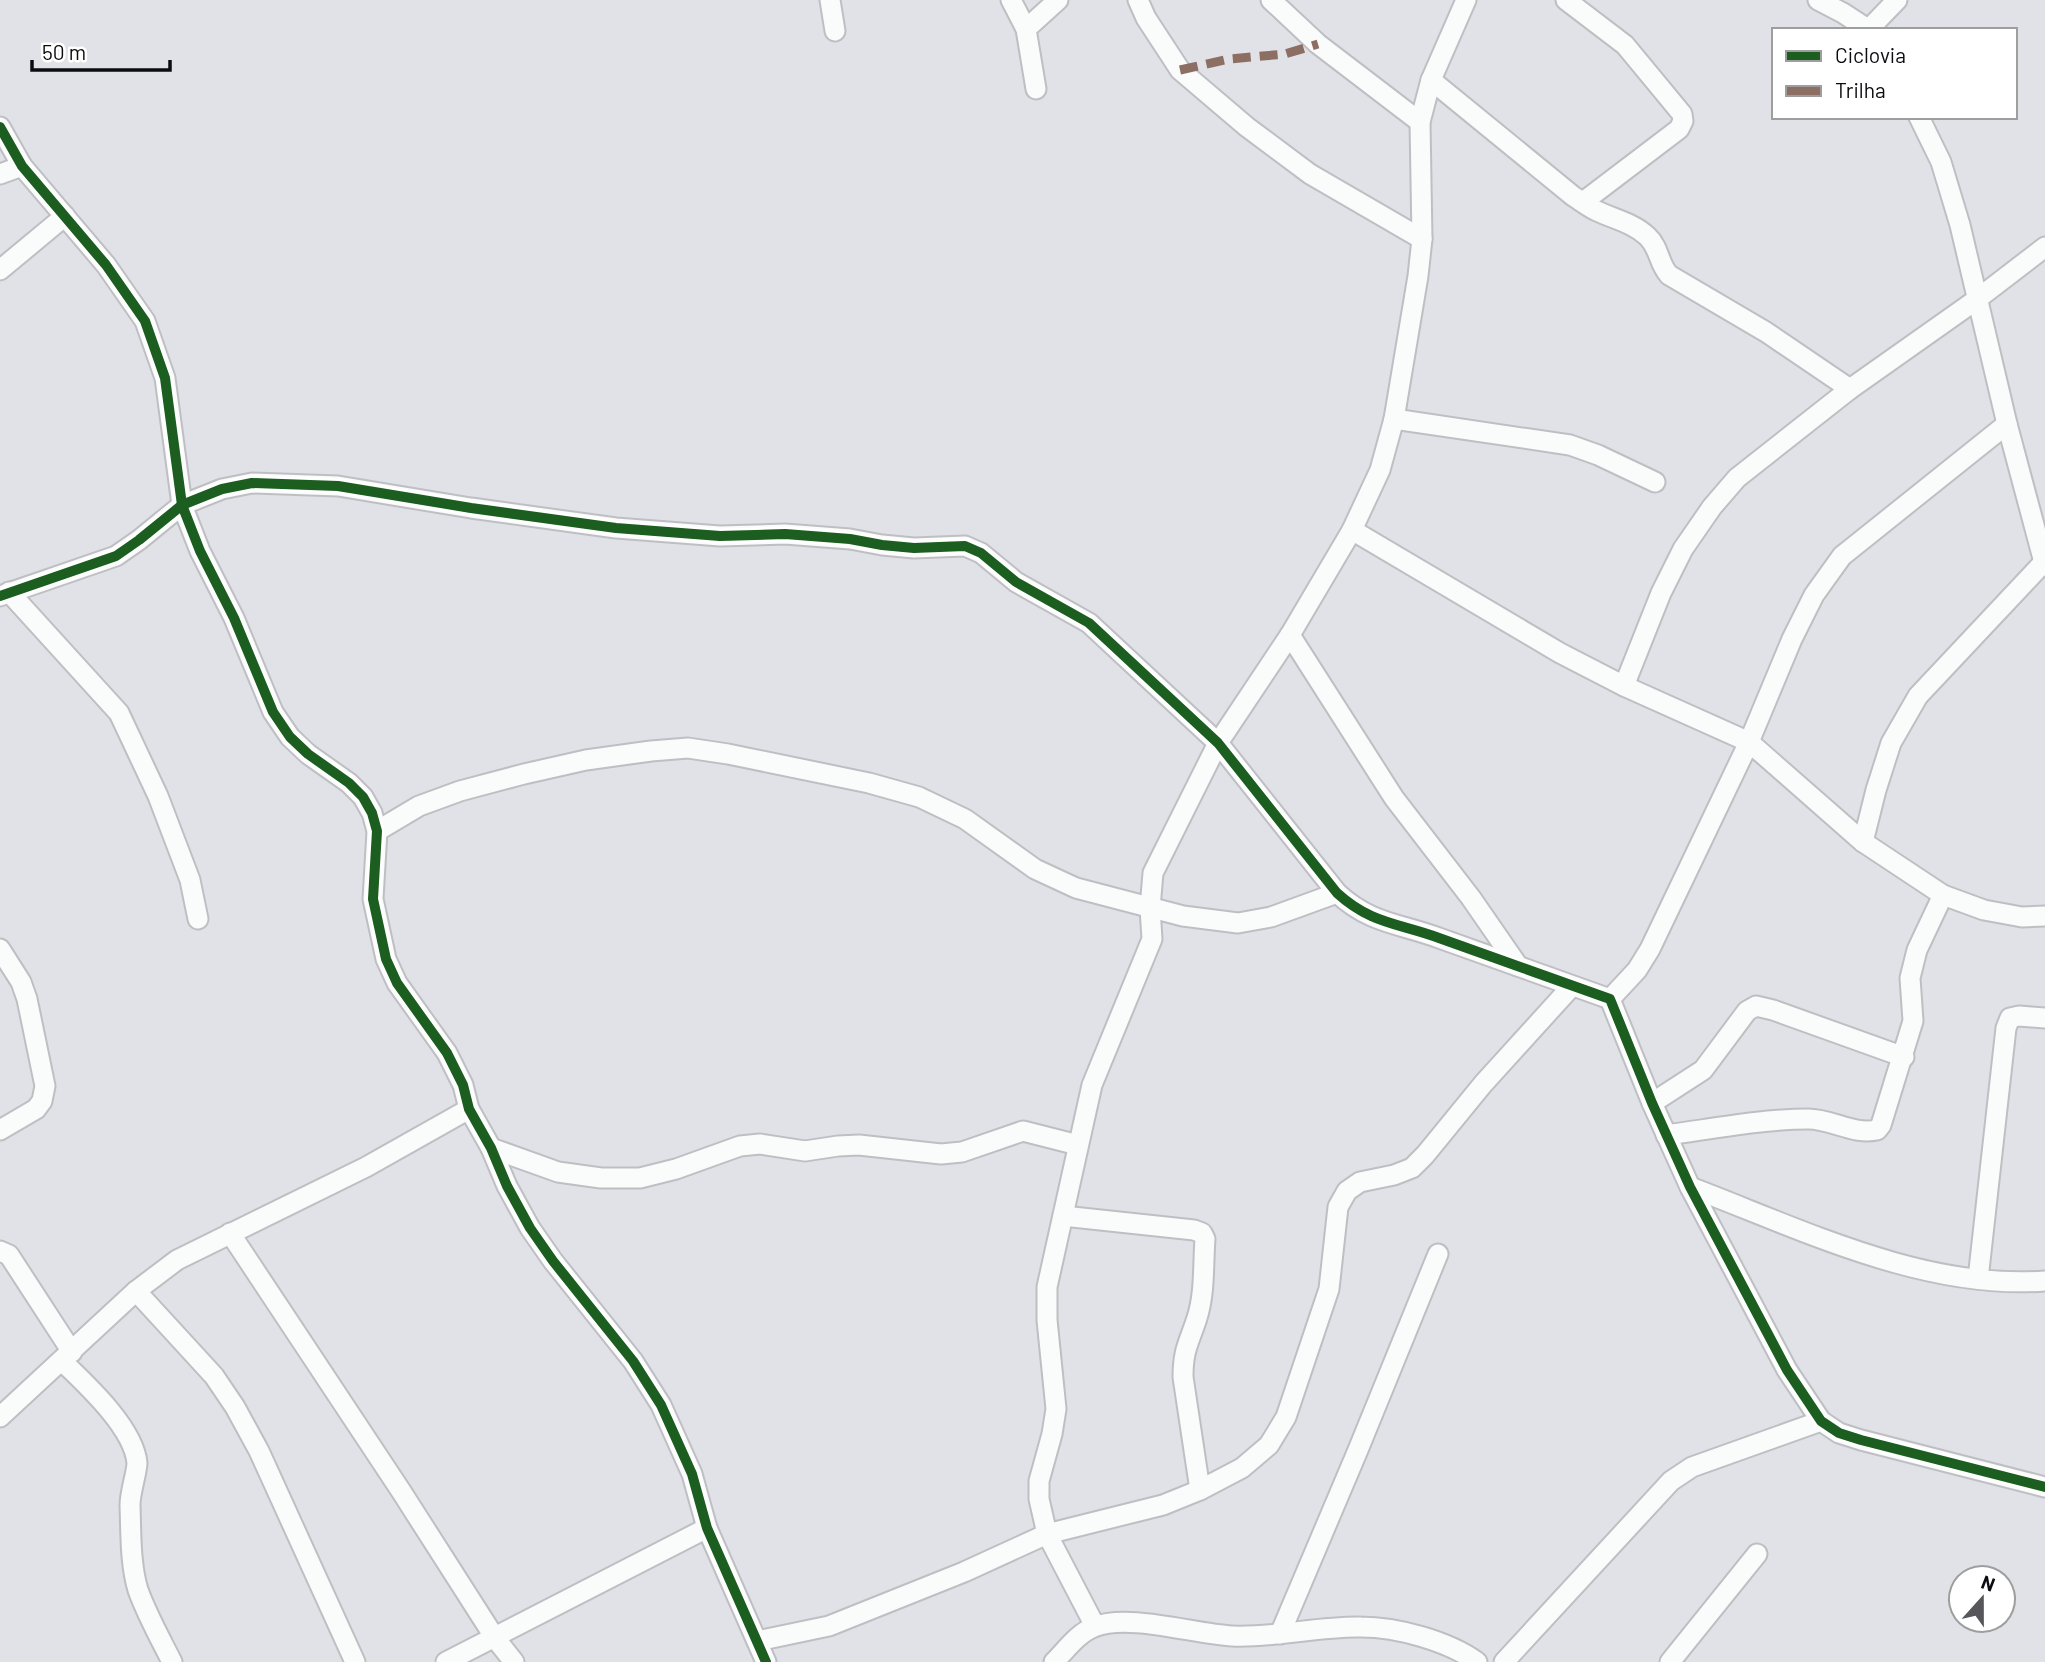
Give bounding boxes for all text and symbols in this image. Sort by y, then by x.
scale bar [32,28,170,72]
legend [1772,28,2017,119]
text: 50 m [42,39,86,64]
text: Ciclovia [1835,42,1906,67]
text: Trilha [1835,77,1886,102]
north arrow [1947,1564,2017,1634]
text: N [1978,1570,1998,1596]

